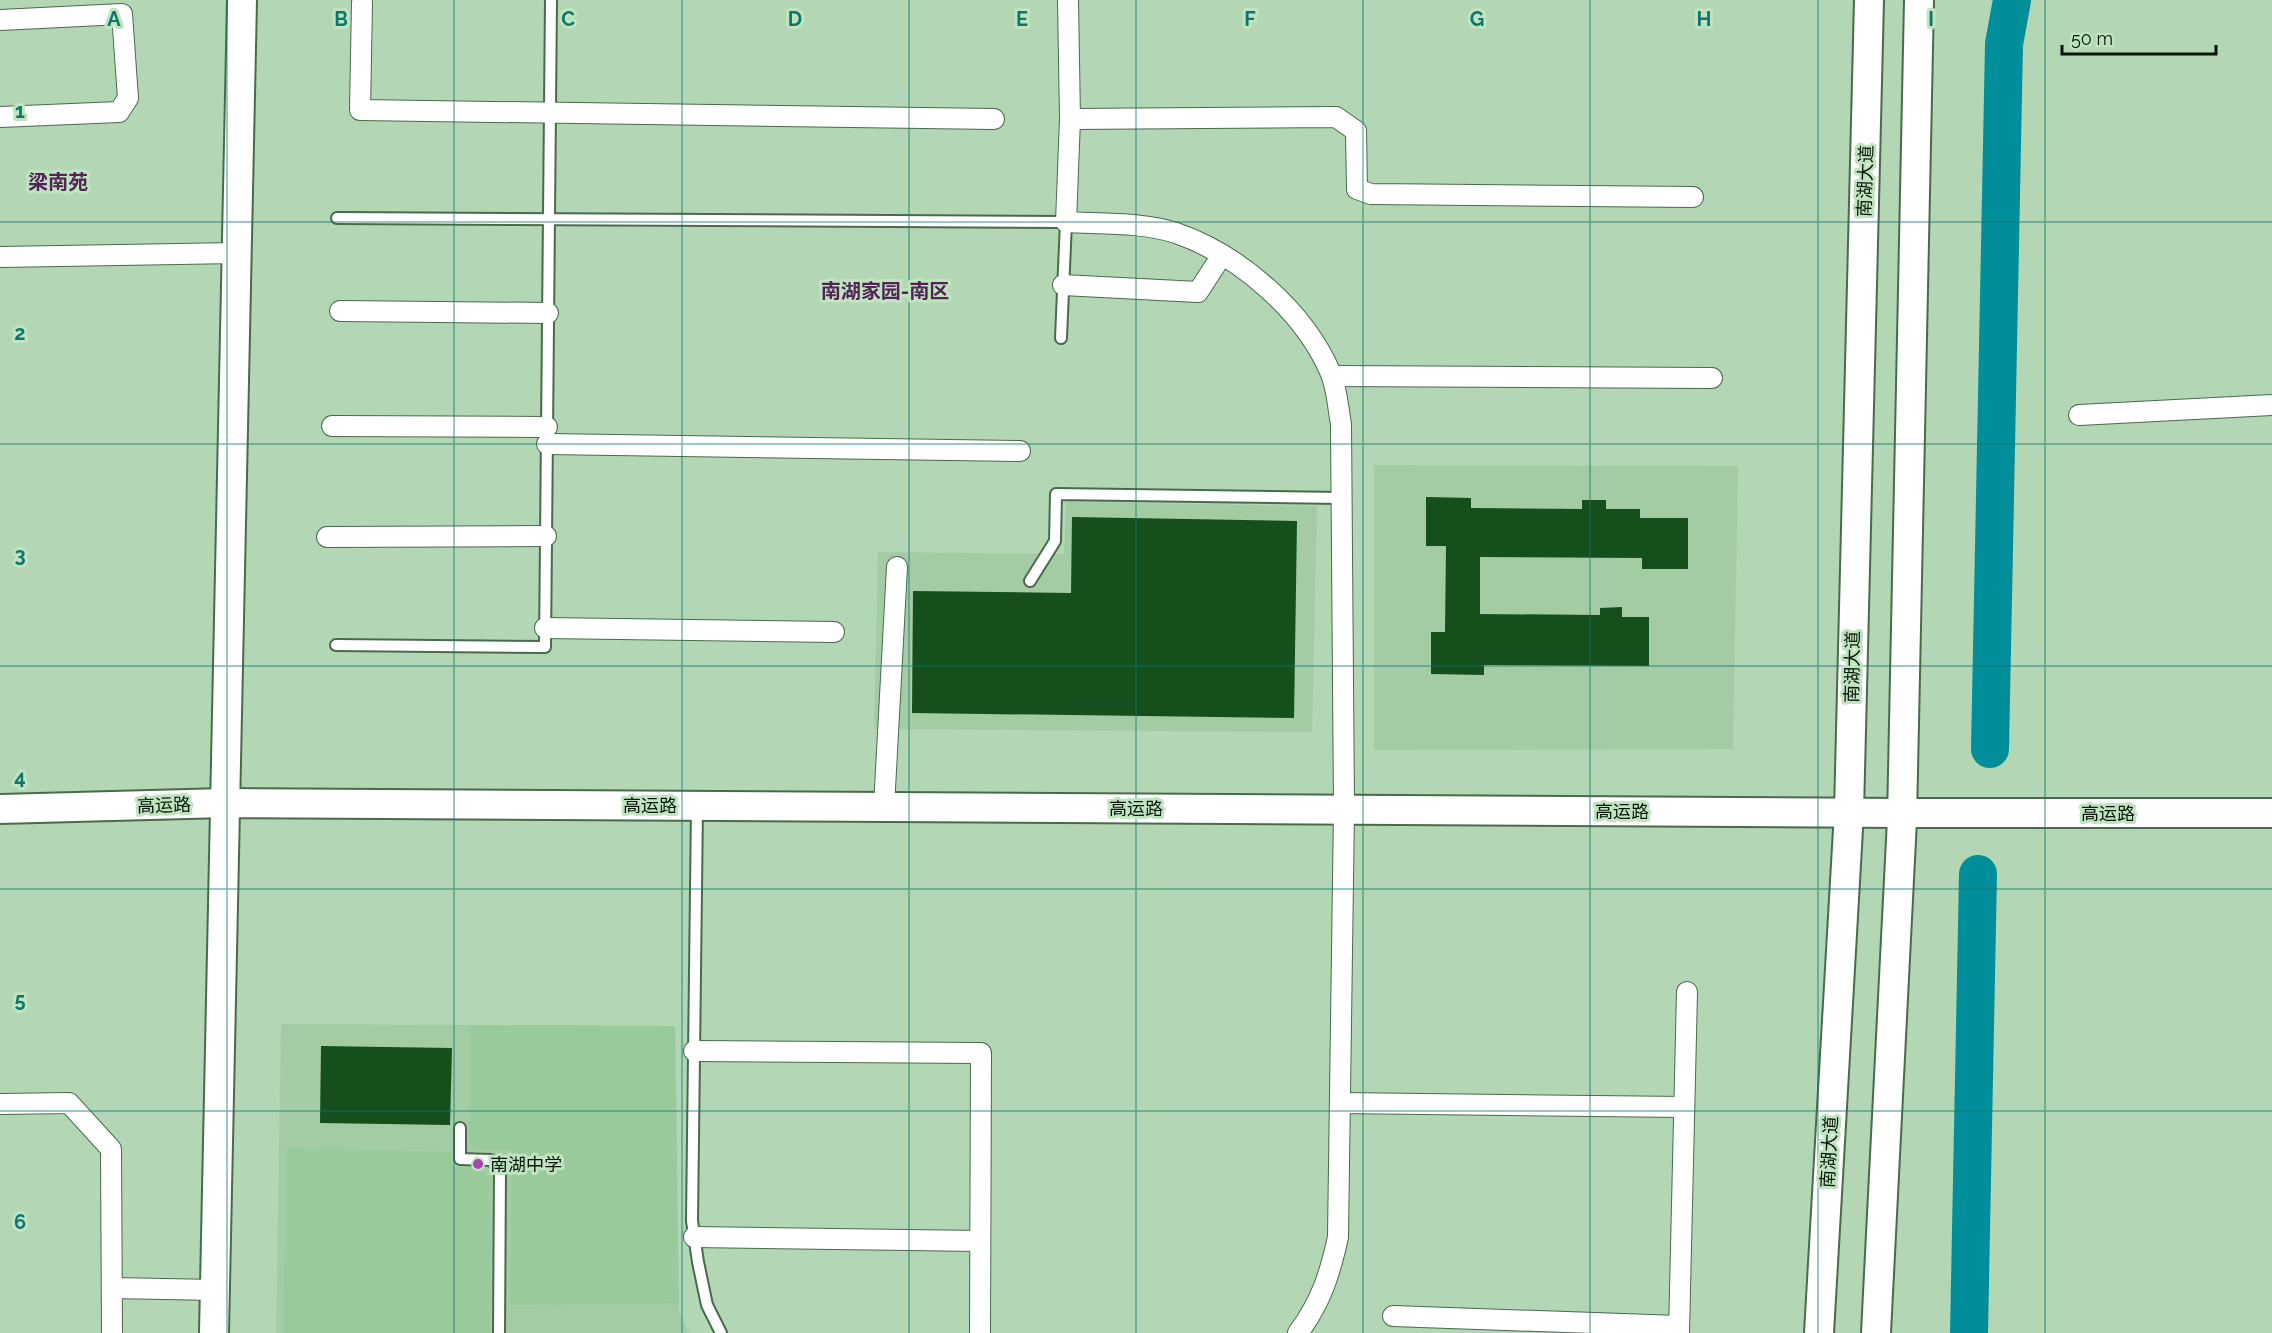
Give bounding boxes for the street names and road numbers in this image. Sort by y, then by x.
street label: 南湖大道 [1853,145,1877,217]
street label: 南湖大道 [1841,631,1863,703]
street label: 高运路 [137,794,191,816]
street label: 高运路 [623,795,677,816]
street label: 高运路 [1109,798,1163,819]
street label: 高运路 [1595,801,1649,822]
street label: 高运路 [2081,803,2135,824]
street label: 南湖大道 [1817,1115,1841,1189]

